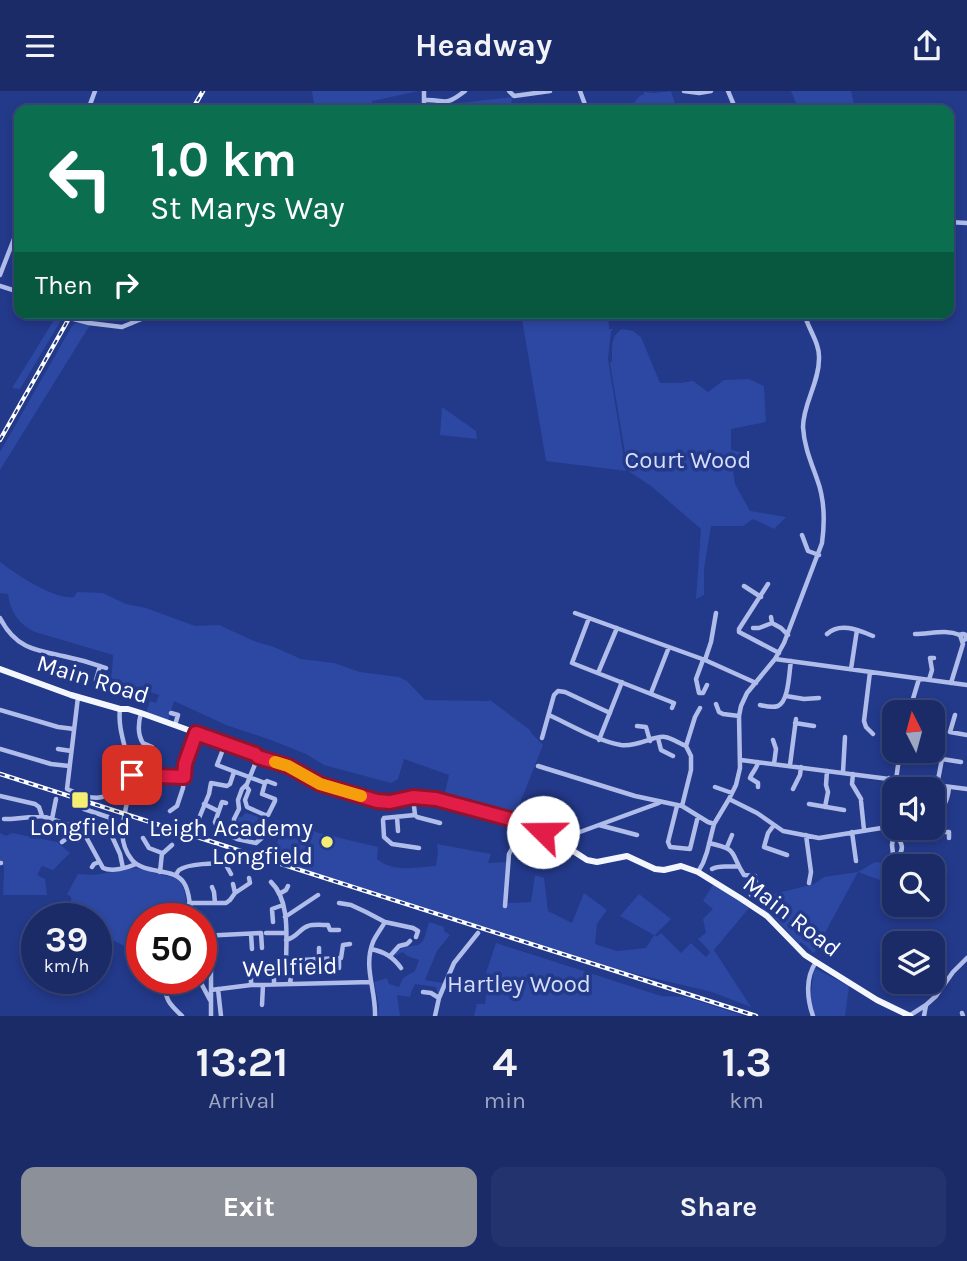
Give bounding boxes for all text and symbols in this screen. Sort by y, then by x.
icon: menu [21,27,59,65]
text: Headway [415,27,552,64]
icon: share [908,27,946,65]
text: 1.0 km [150,131,297,188]
icon: left [35,133,126,224]
text: St Marys Way [150,190,345,227]
icon: right [107,266,145,304]
text: Then [35,270,93,301]
park label: Court Wood [625,446,751,474]
street label: Main Road [33,649,153,709]
north arrow [882,700,945,763]
map controls [882,700,945,994]
pin [102,745,162,805]
icon: arrive [113,756,151,794]
button: sound [882,777,945,840]
marker: Longfield [70,790,90,810]
position arrow [506,795,580,869]
place label: Longfield [29,813,131,841]
place label: Leigh Academy Longfield [149,814,313,870]
marker: Leigh Academy Longfield [319,834,335,850]
button: search [882,854,945,917]
street label: Main Road [738,869,846,963]
speed limit sign: 50 [126,903,217,994]
text: 39 [45,919,88,960]
button: layers [882,931,945,994]
street label: Wellfield [242,951,338,983]
text: km/h [44,955,89,977]
park label: Hartley Wood [447,970,591,998]
text: 13:21 [195,1037,288,1087]
text: 4 [492,1037,517,1087]
text: 1.3 [721,1037,772,1087]
text: Arrival [208,1087,276,1114]
text: min [484,1087,526,1114]
text: km [729,1087,764,1114]
button: Exit [21,1167,477,1247]
button: Share [491,1167,946,1247]

